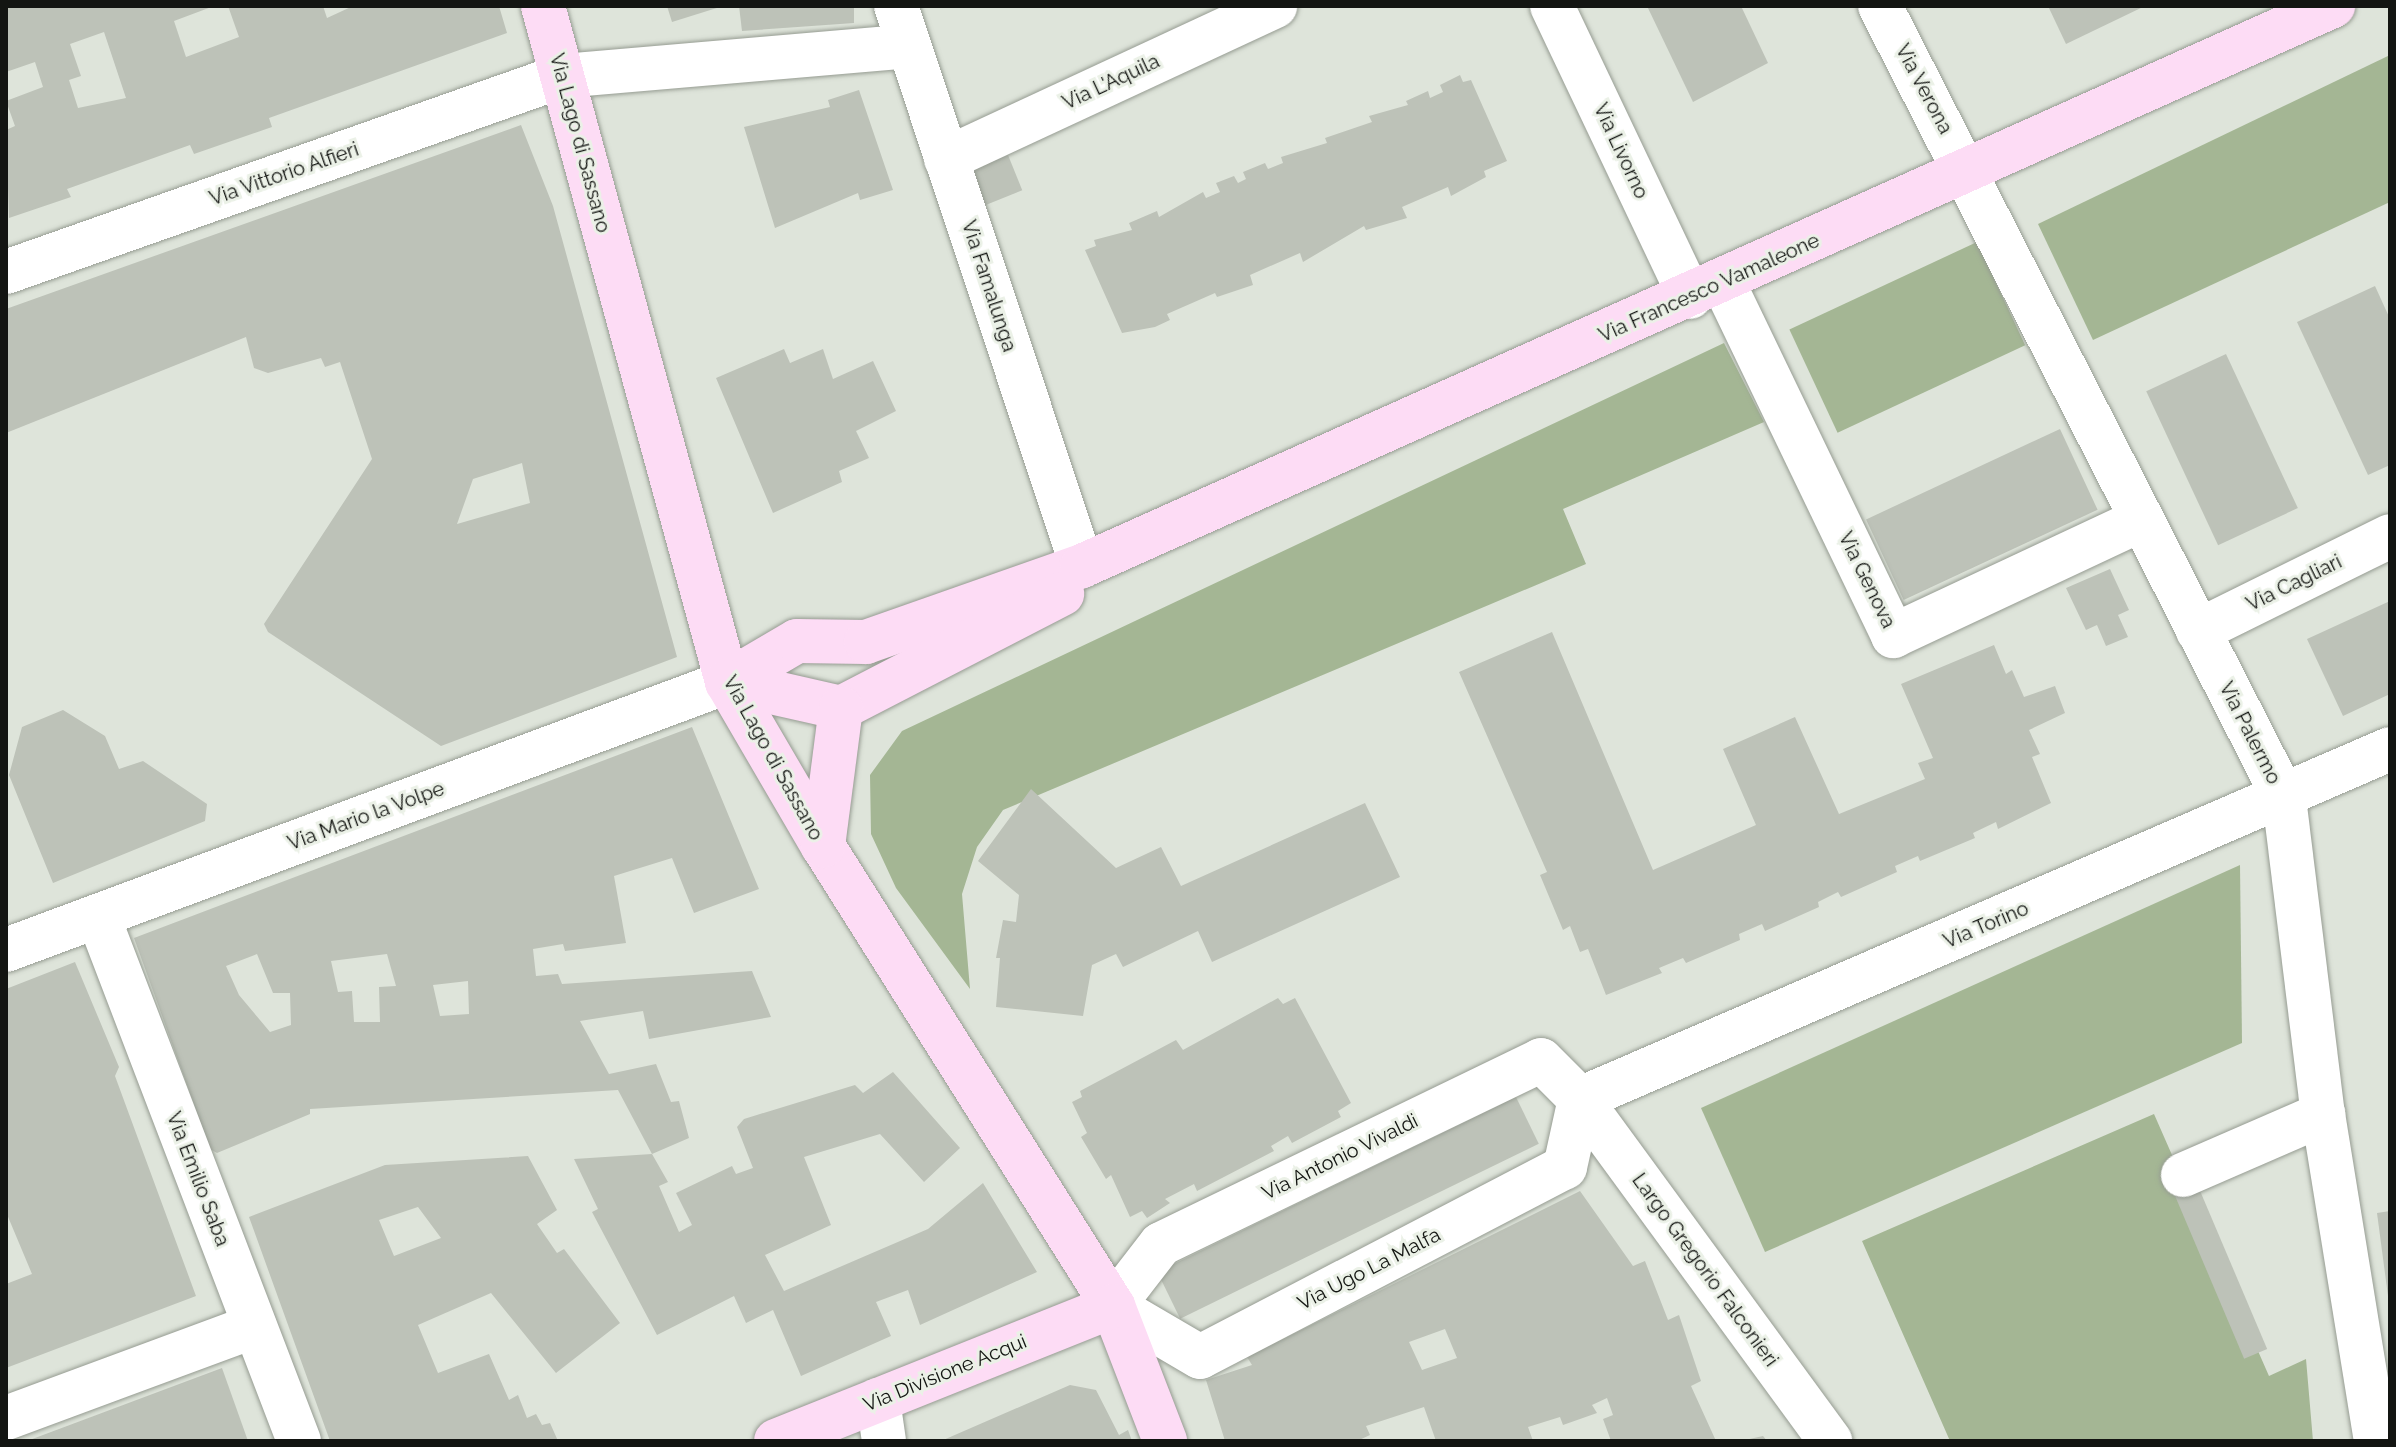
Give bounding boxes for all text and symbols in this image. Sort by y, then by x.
street label: Via Verona [1890,40,1958,138]
street label: Via L'Aquila [1059,49,1163,115]
street label: Via Lago di Sassano [545,51,615,235]
street label: Via Livorno [1588,99,1654,203]
street label: Via Vittorio Alfieri [206,137,362,211]
street label: Via Famalunga [956,217,1022,355]
street label: Via Francesco Vamaleone [1595,228,1823,348]
street label: Via Genova [1833,528,1901,632]
street label: Via Cagliari [2242,550,2346,616]
street label: Via Lago di Sassano [718,671,828,845]
street label: Via Palermo [2214,678,2286,788]
street label: Via Mario la Volpe [284,776,448,856]
street label: Via Torino [1940,896,2032,954]
street label: Via Emilio Saba [161,1108,235,1250]
street label: Via Antonio Vivaldi [1257,1109,1423,1205]
street label: Largo Gregorio Falconieri [1627,1169,1783,1371]
street label: Via Ugo La Malfa [1294,1223,1444,1315]
street label: Via Divisione Acqui [860,1329,1030,1417]

